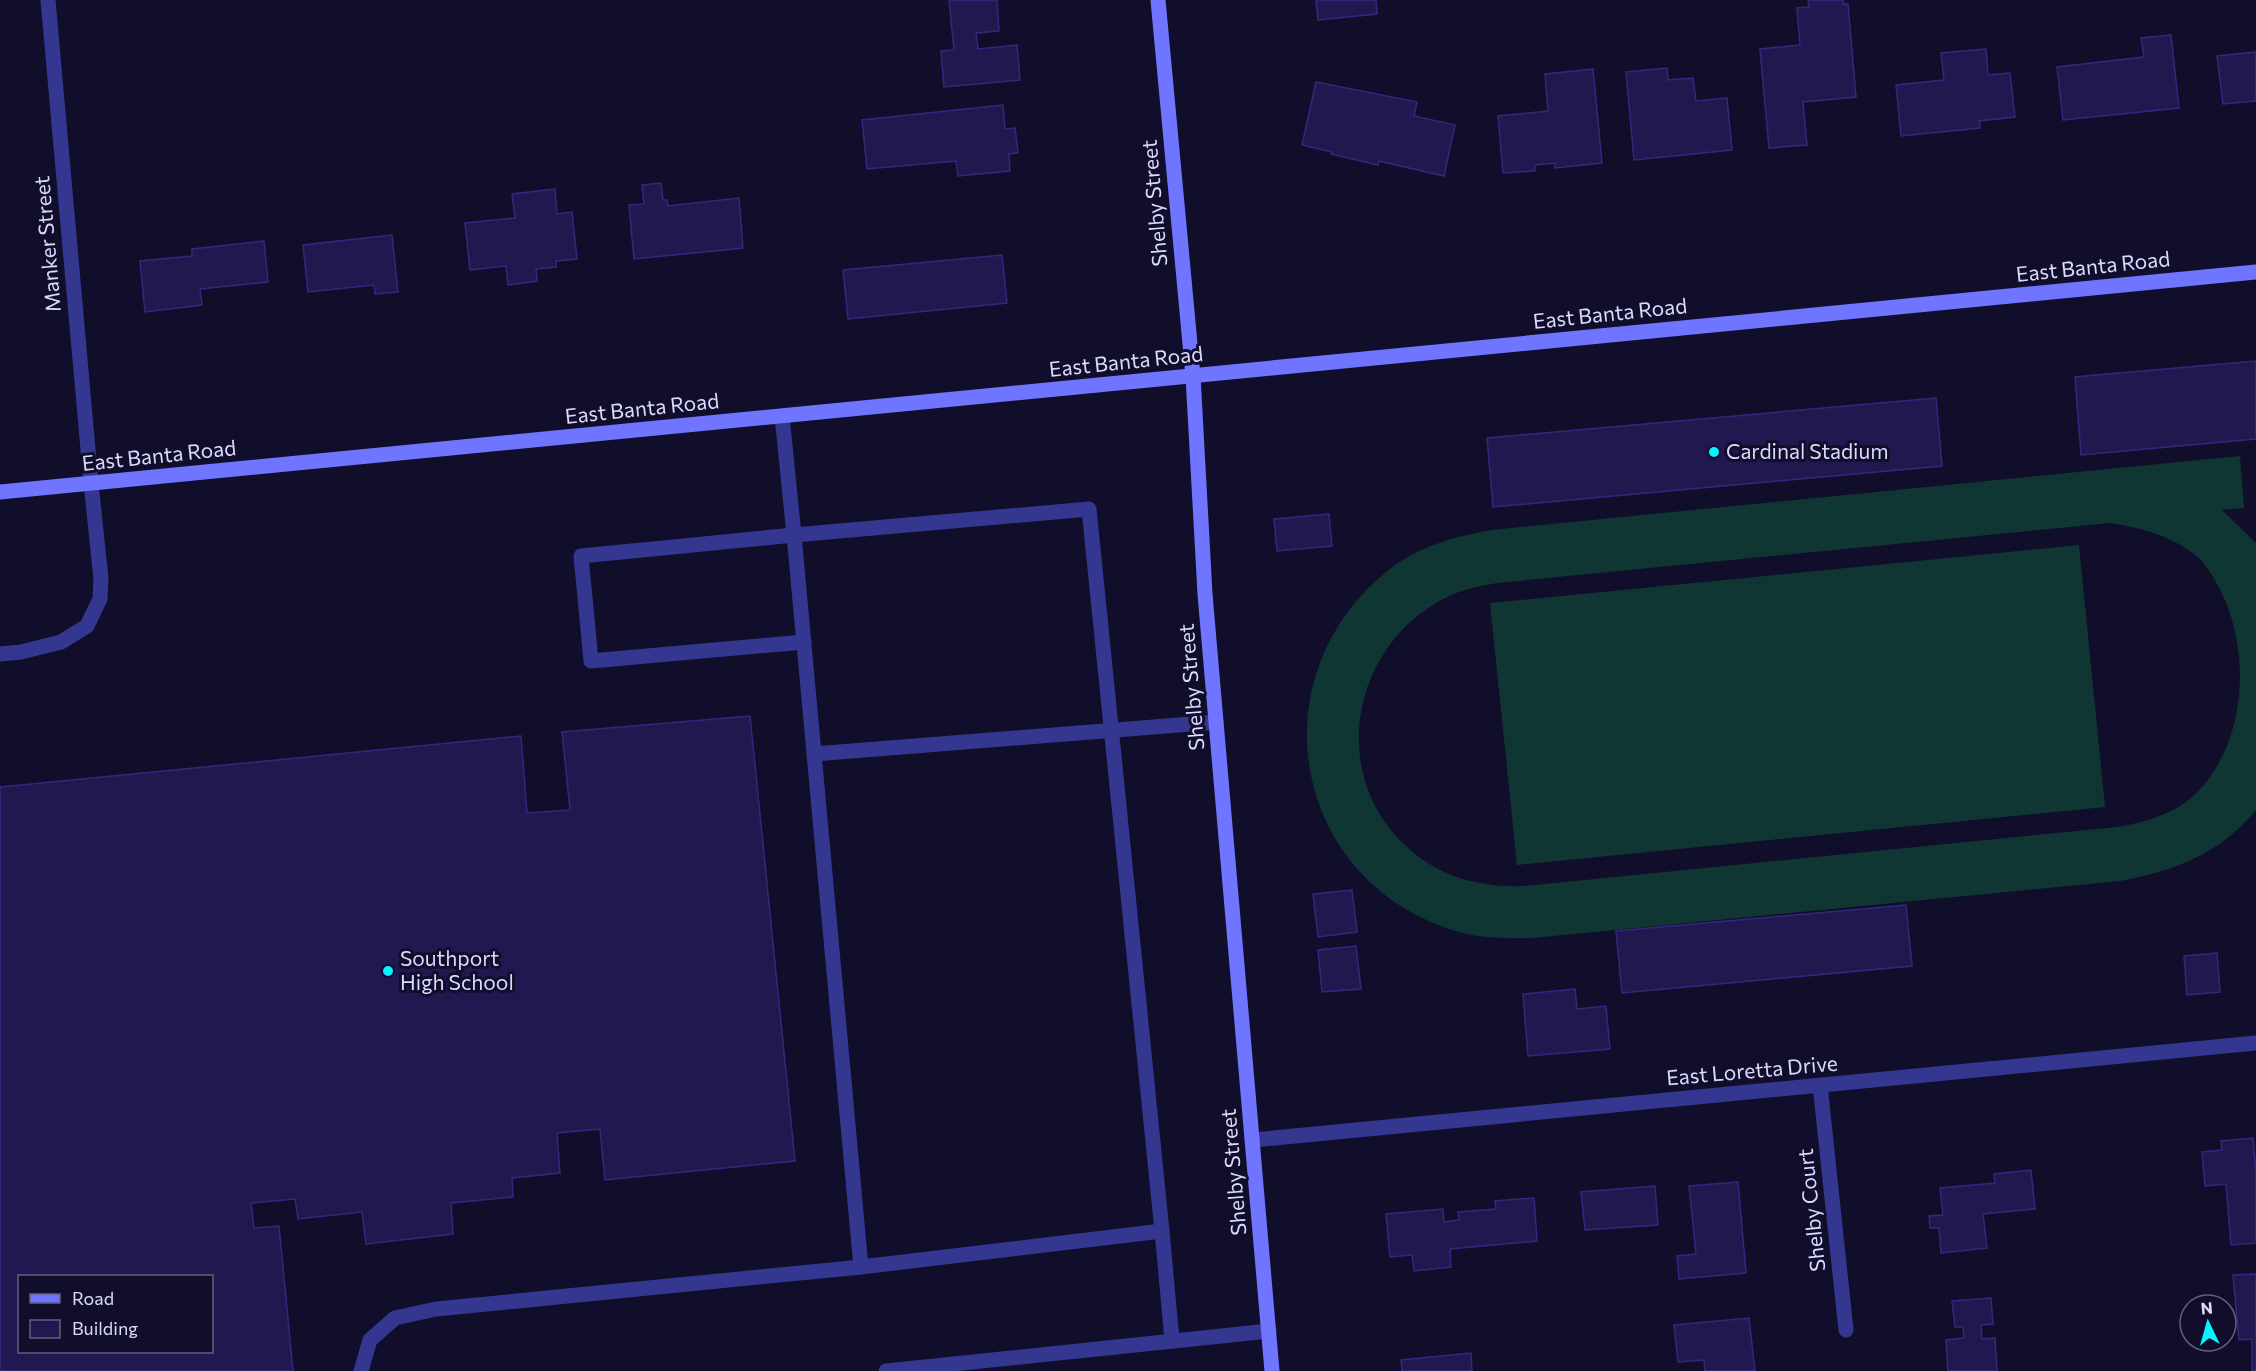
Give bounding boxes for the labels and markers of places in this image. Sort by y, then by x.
place label: Cardinal Stadium [1726,438,1889,463]
marker: Cardinal Stadium [1707,445,1721,459]
place label: Southport High School [400,945,514,994]
marker: Southport High School [381,964,395,978]

